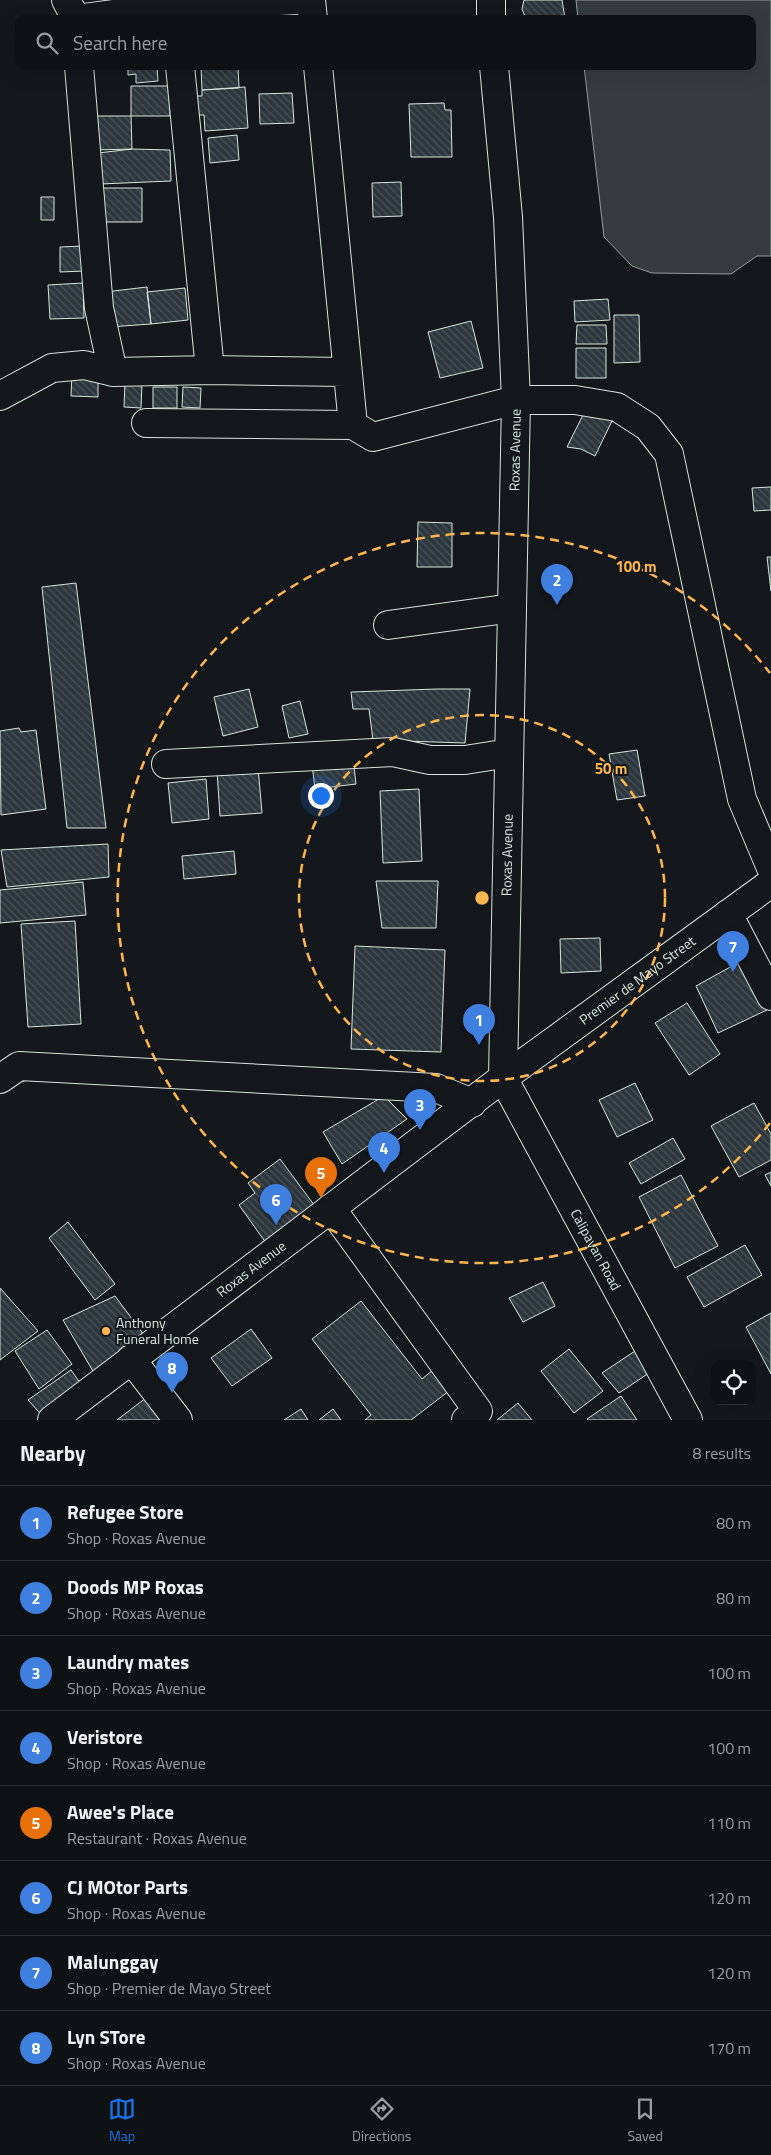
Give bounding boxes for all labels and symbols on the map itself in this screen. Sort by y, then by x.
street label: Roxas Avenue [503,409,526,491]
text: 100 m [615,555,657,578]
pin: 2 [541,564,573,605]
text: 50 m [595,757,627,780]
your location [308,783,334,809]
street label: Roxas Avenue [495,814,518,896]
centre of rings [473,889,491,907]
street label: Premier de Mayo Street [574,930,700,1029]
pin: 7 [717,931,749,972]
pin: 1 [463,1004,495,1045]
pin: 3 [404,1089,436,1130]
pin: 4 [368,1132,400,1173]
pin: 5 [305,1157,337,1198]
pin: 6 [260,1184,292,1225]
street label: Calipayan Road [566,1205,627,1294]
street label: Roxas Avenue [212,1235,290,1302]
place label: Anthony Funeral Home [116,1312,199,1349]
marker: Anthony Funeral Home [100,1325,112,1337]
pin: 8 [156,1352,188,1393]

